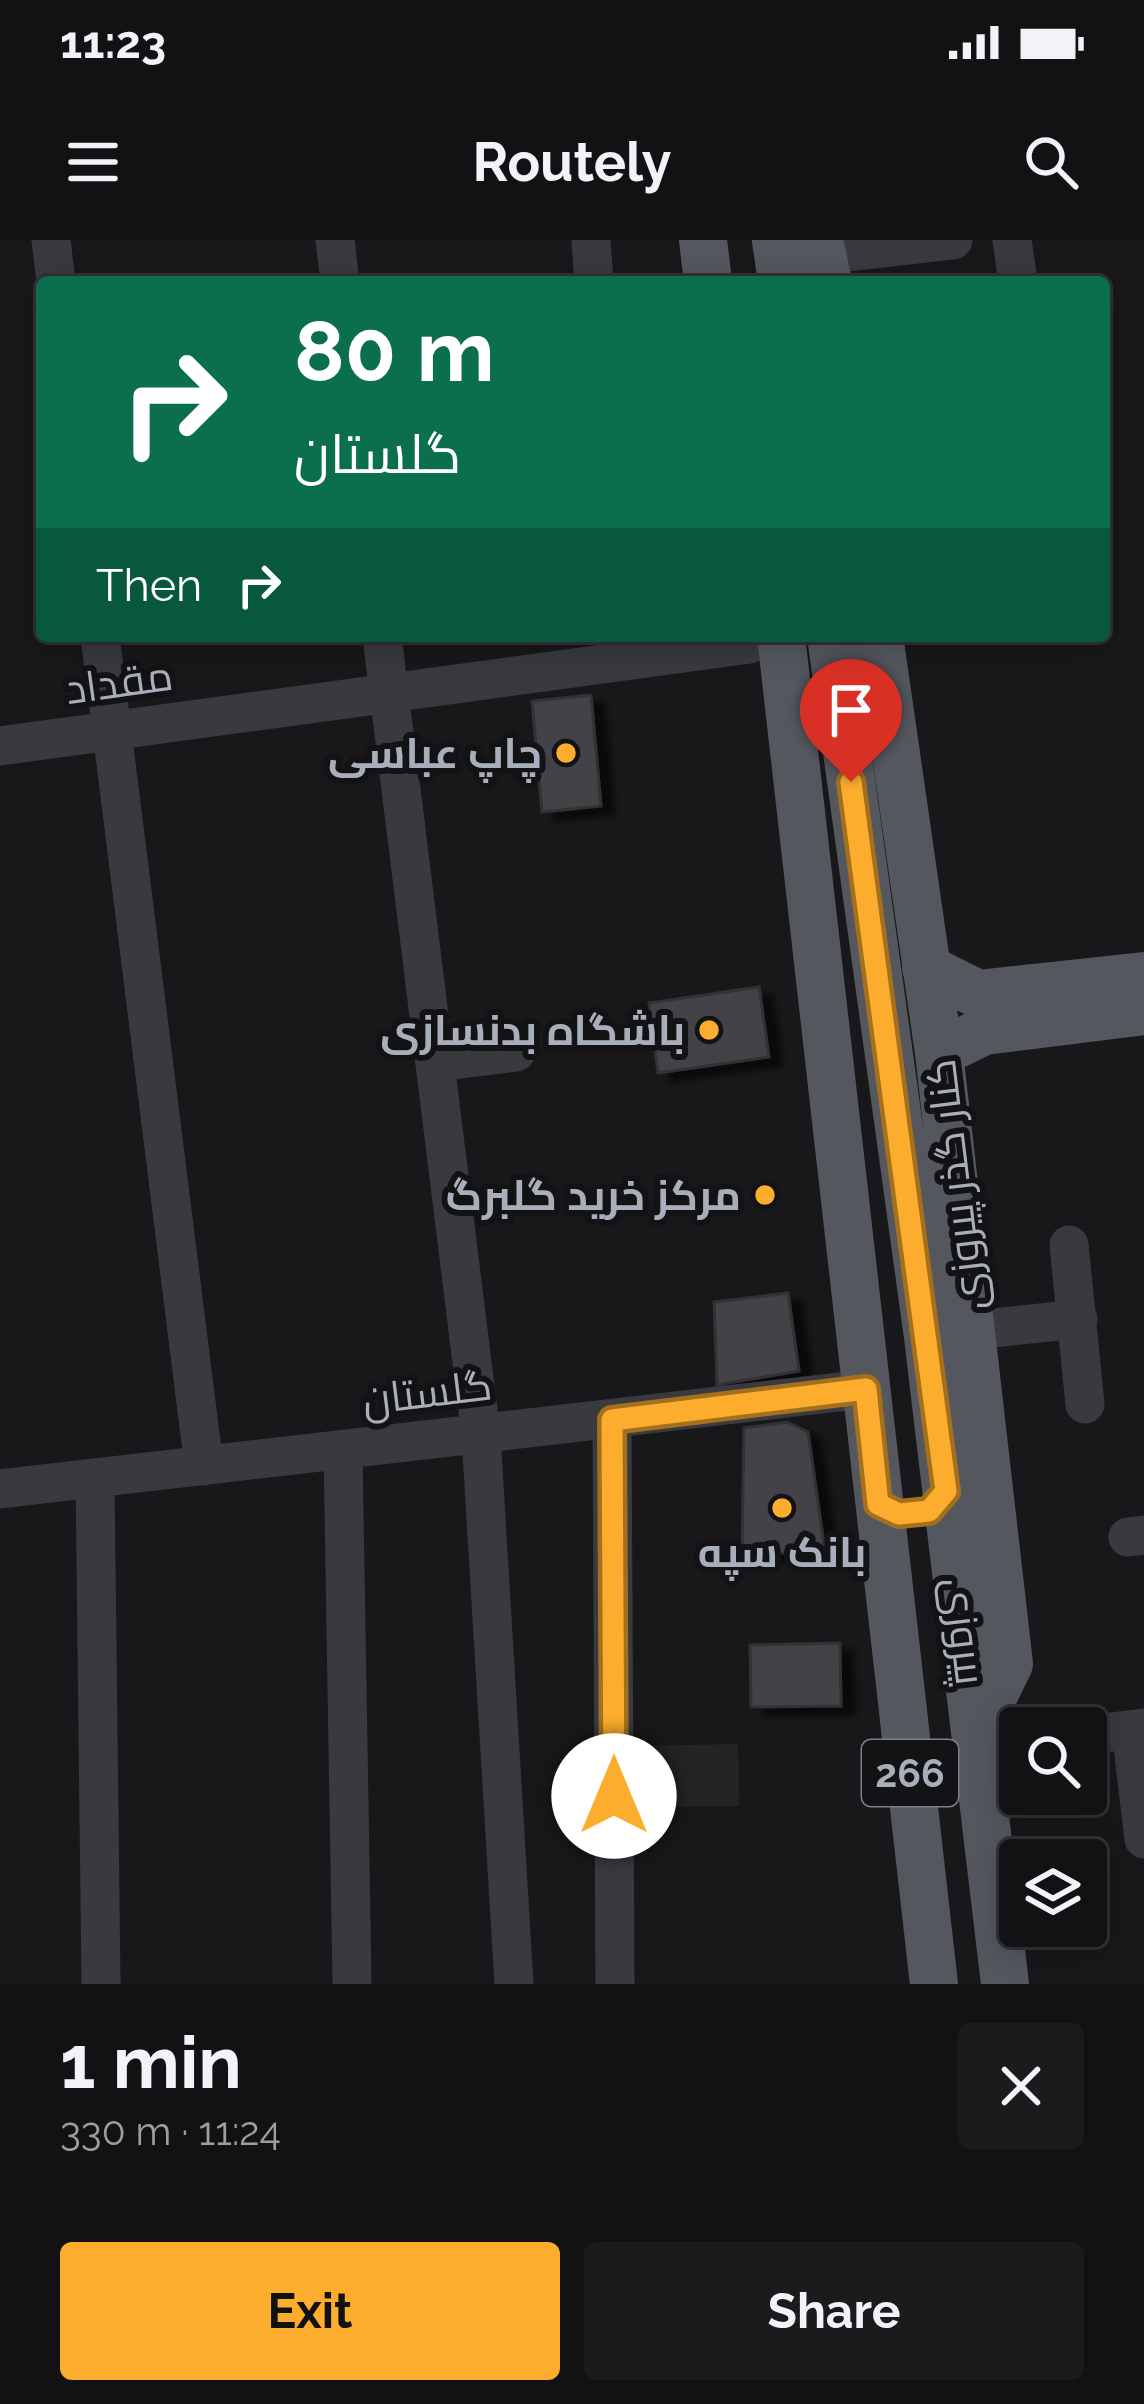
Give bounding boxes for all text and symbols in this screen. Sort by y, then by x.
text: 11:23 [60,16,166,69]
icon: menu [60,129,126,195]
icon: search [1018,129,1084,195]
text: Routely [472,130,672,194]
text: 80 m [294,302,495,401]
icon: right [96,324,252,480]
text: گلستان [294,422,461,486]
icon: right [226,552,292,618]
text: Then [96,559,202,612]
street label: مقداد [62,651,176,714]
pin [800,659,902,782]
icon: arrive [818,677,884,743]
place label: چاپ عباسی [328,729,542,783]
marker: چاپ عباسی [553,740,579,766]
place label: باشگاه بدنسازی [380,1006,685,1055]
marker: باشگاه بدنسازی [696,1017,722,1043]
street label: کنار گذر پیروزی [916,1056,998,1314]
place label: مرکز خرید گلبرگ [446,1171,741,1220]
marker: مرکز خرید گلبرگ [752,1182,778,1208]
street label: گلستان [360,1360,495,1425]
marker: بانک سپه [769,1495,795,1521]
place label: بانک سپه [698,1528,866,1581]
street label: پیروزی [931,1575,995,1688]
map controls [999,1707,1107,1947]
button: search [999,1707,1107,1815]
position arrow [551,1733,677,1859]
road number: 266 [862,1740,958,1806]
button: layers [999,1839,1107,1947]
text: 1 min [60,2020,242,2105]
button: close [958,2023,1084,2149]
text: 330 m · 11:24 [60,2108,281,2154]
button: Exit [60,2242,560,2380]
button: Share [584,2242,1084,2380]

